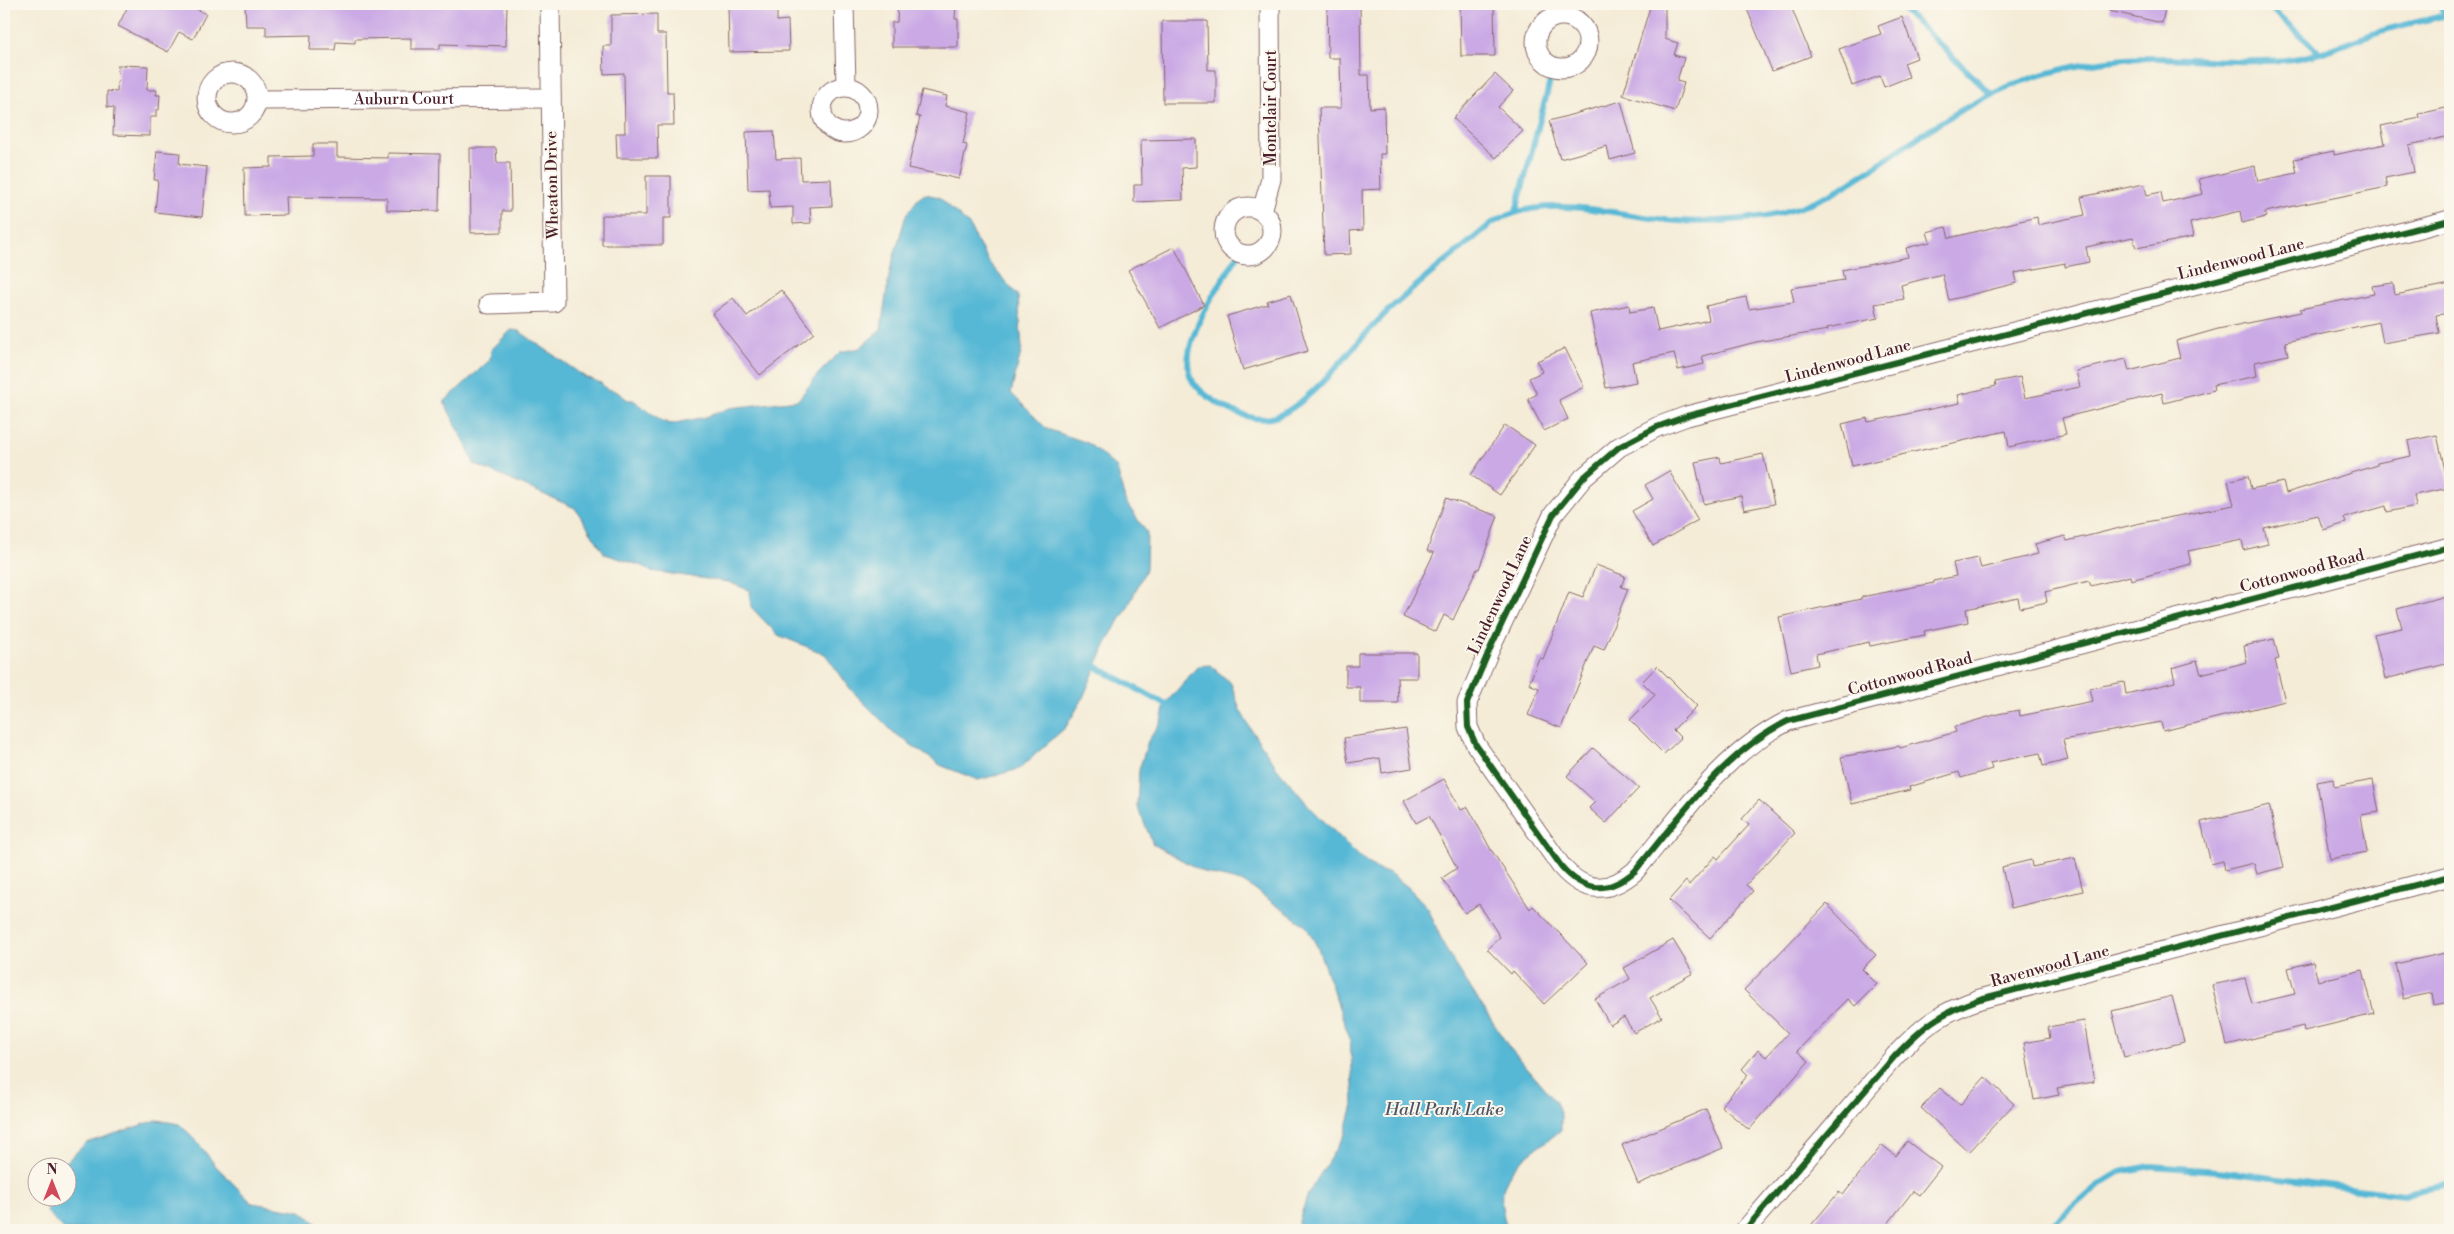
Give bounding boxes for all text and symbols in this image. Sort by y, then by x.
street label: Montclair Court [1261,49,1281,166]
street label: Auburn Court [353,89,455,109]
street label: Wheaton Drive [541,131,563,240]
street label: Lindenwood Lane [2176,234,2306,284]
street label: Lindenwood Lane [1783,335,1913,387]
street label: Lindenwood Lane [1464,532,1536,658]
street label: Cottonwood Road [2238,545,2366,597]
street label: Cottonwood Road [1846,648,1974,700]
street label: Ravenwood Lane [1988,941,2112,991]
water label: Hall Park Lake [1384,1098,1504,1121]
north arrow [28,1156,78,1206]
text: N [46,1161,58,1179]

